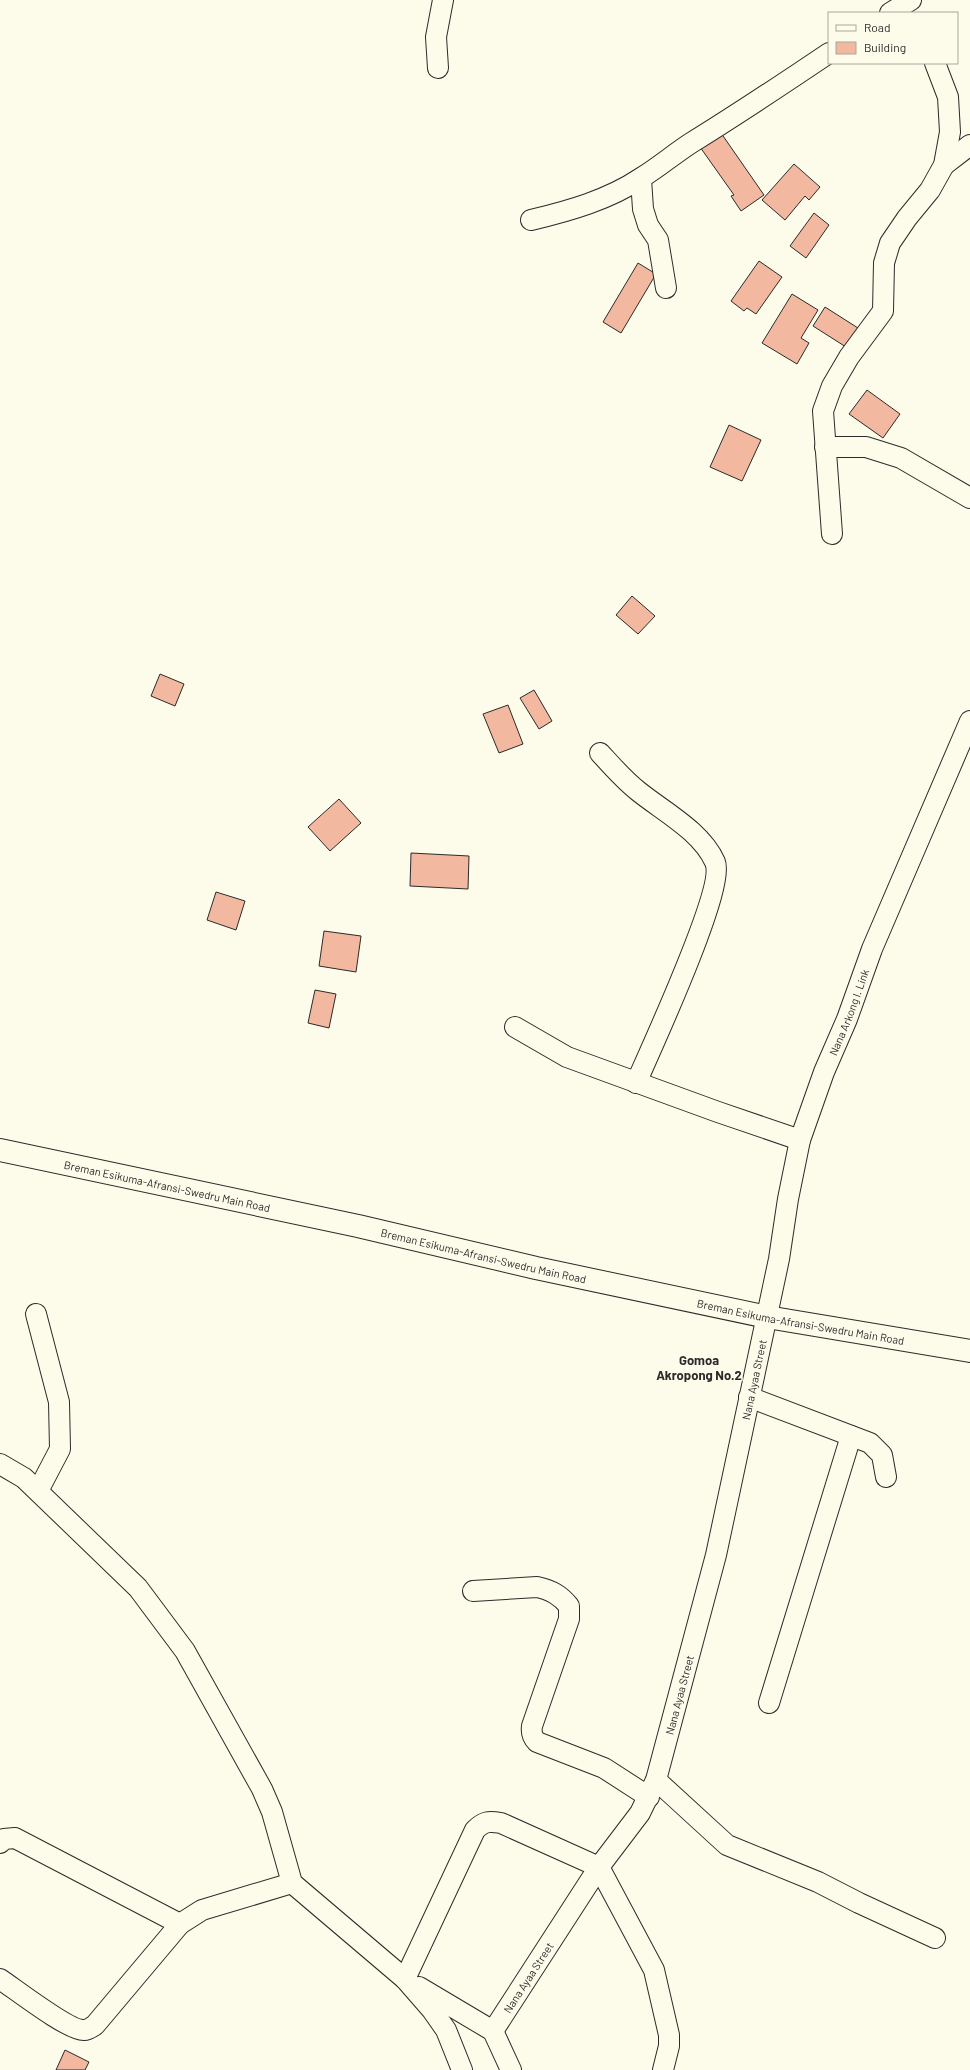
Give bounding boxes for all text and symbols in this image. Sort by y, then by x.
legend [828,12,958,64]
text: Road [864,20,891,34]
text: Building [864,40,906,54]
street label: Nana Arkong I. Link [826,967,871,1057]
street label: Breman Esikuma-Afransi-Swedru Main Road [63,1157,272,1214]
street label: Breman Esikuma-Afransi-Swedru Main Road [380,1225,588,1285]
street label: Breman Esikuma-Afransi-Swedru Main Road [696,1296,905,1346]
street label: Nana Ayaa Street [738,1338,768,1421]
district label: Gomoa Akropong No.2 [656,1352,742,1383]
street label: Nana Ayaa Street [662,1654,696,1736]
street label: Nana Ayaa Street [500,1939,555,2015]

